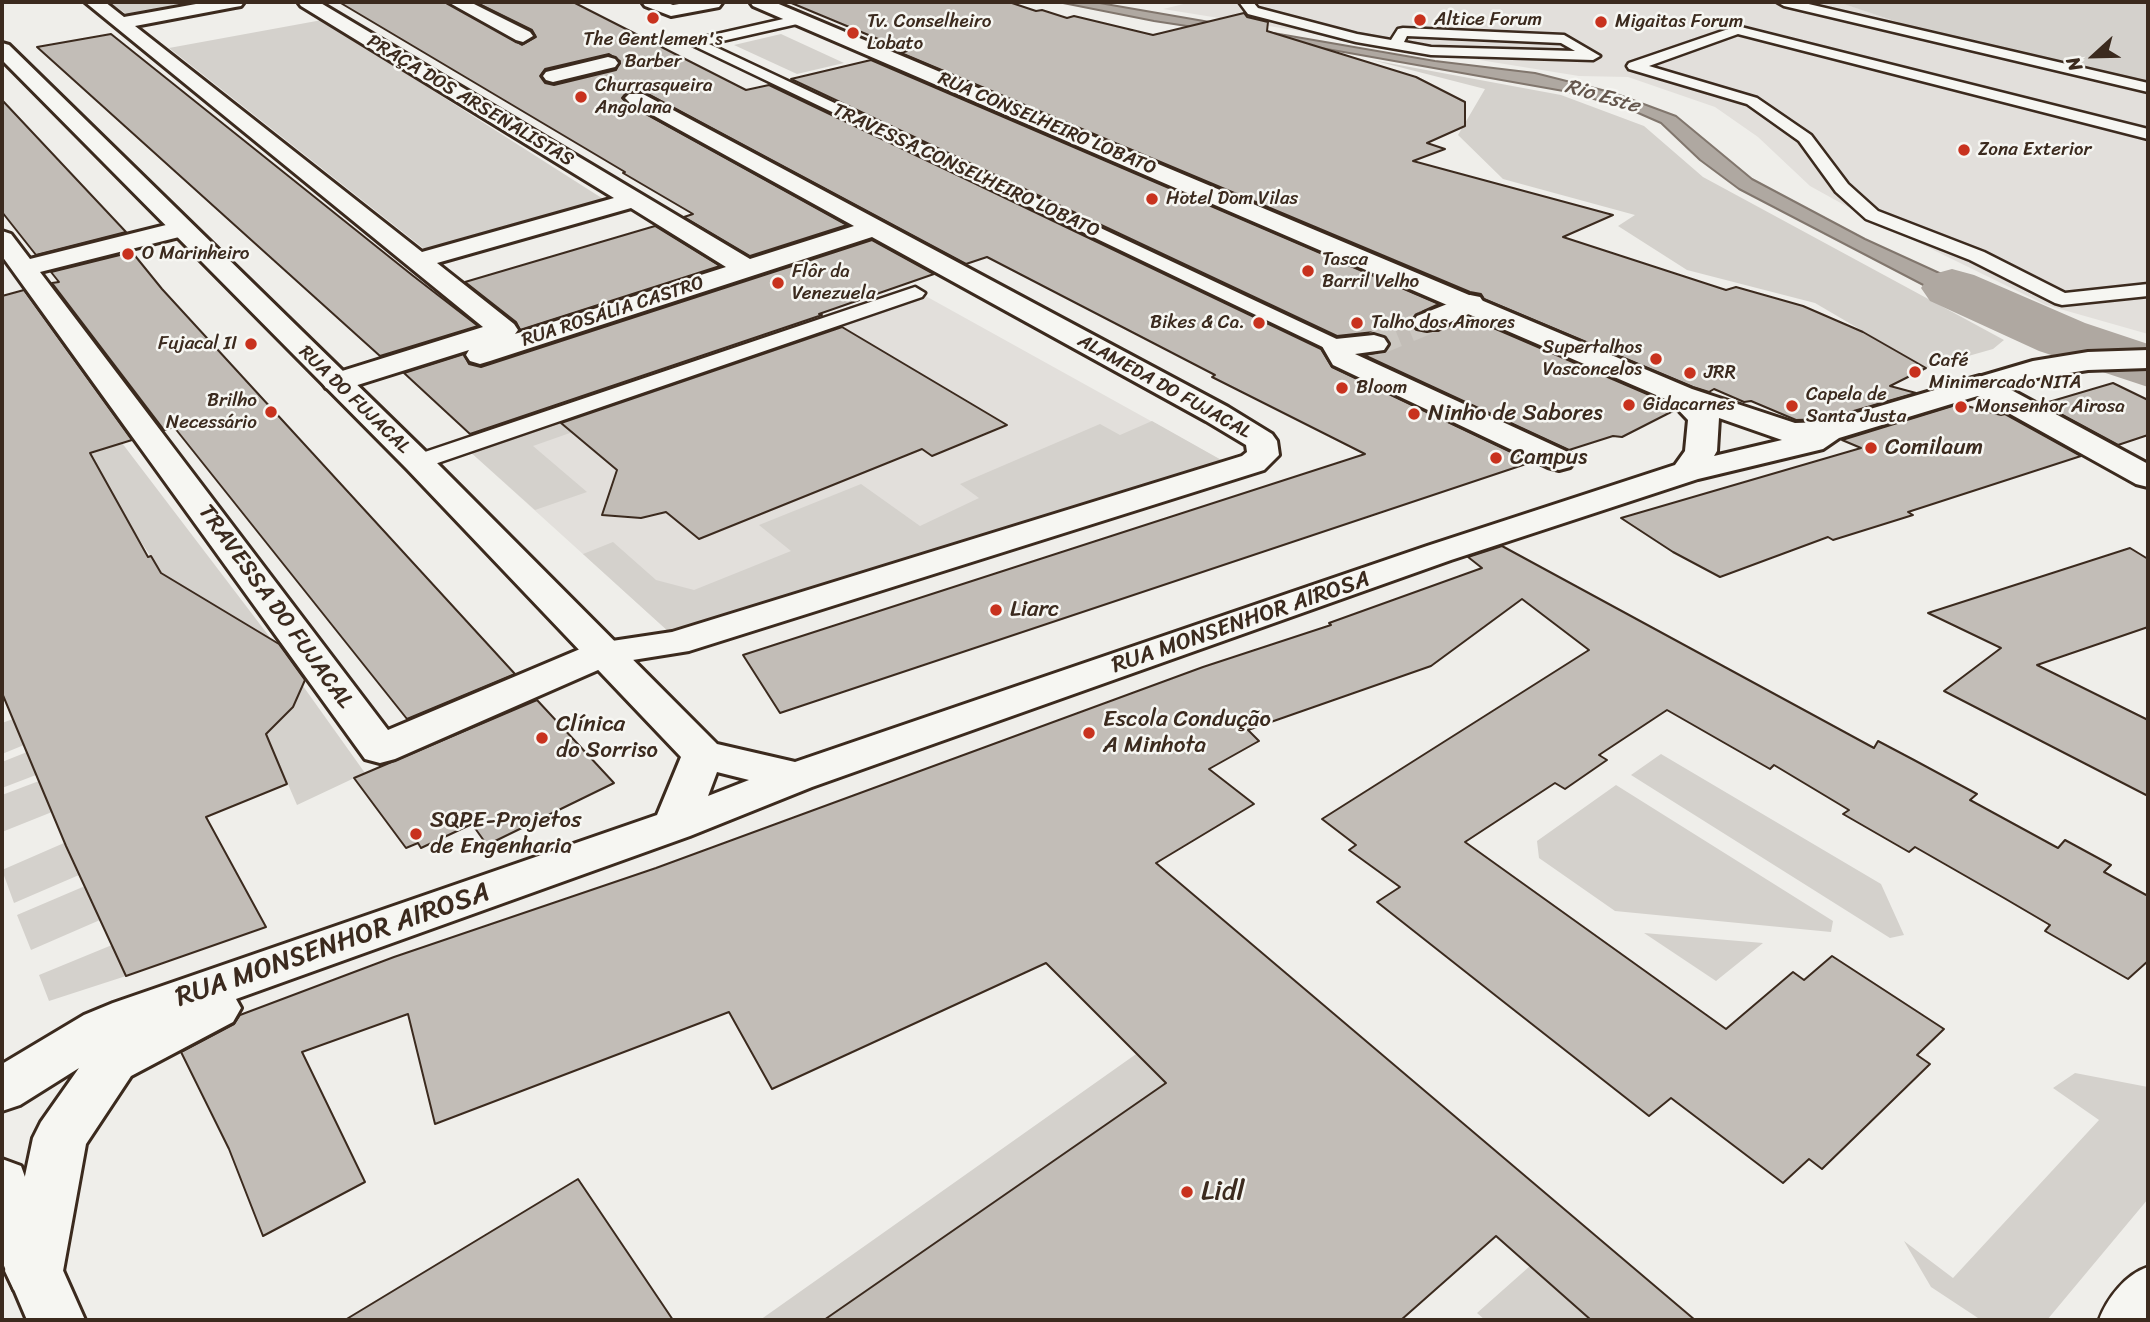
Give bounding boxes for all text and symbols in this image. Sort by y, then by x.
place label: Altice Forum [1434,9,1542,31]
marker: The Gentlemen's Barber [645,10,661,26]
place label: Tv. Conselheiro Lobato [867,11,991,55]
place label: Migaitas Forum [1615,11,1743,33]
marker: Altice Forum [1412,12,1428,28]
marker: Migaitas Forum [1593,14,1609,30]
north arrow [2059,21,2129,91]
marker: Tv. Conselheiro Lobato [845,25,861,41]
place label: The Gentlemen's Barber [583,29,723,73]
street label: PRAÇA DOS ARSENALISTAS [363,30,577,172]
text: N [2056,52,2092,76]
street label: RUA CONSELHEIRO LOBATO [934,68,1160,180]
water label: Rio Este [1562,74,1642,120]
place label: Churrasqueira Angolana [595,75,713,119]
marker: Churrasqueira Angolana [573,89,589,105]
street label: TRAVESSA CONSELHEIRO LOBATO [829,99,1103,243]
place label: Zona Exterior [1978,139,2091,161]
marker: Zona Exterior [1956,142,1972,158]
place label: Hotel Dom Vilas [1166,188,1298,210]
marker: Hotel Dom Vilas [1144,191,1160,207]
place label: O Marinheiro [142,243,249,265]
marker: O Marinheiro [120,246,136,262]
place label: Tasca Barril Velho [1322,249,1419,293]
place label: Flôr da Venezuela [792,261,875,305]
marker: Tasca Barril Velho [1300,263,1316,279]
street label: RUA ROSÁLIA CASTRO [519,272,707,352]
marker: Flôr da Venezuela [770,275,786,291]
place label: Bikes & Ca. [1150,312,1245,334]
place label: Talho dos Amores [1371,312,1515,334]
marker: Bikes & Ca. [1251,315,1267,331]
marker: Talho dos Amores [1349,315,1365,331]
street label: ALAMEDA DO FUJACAL [1073,330,1255,444]
place label: Fujacal II [158,333,237,355]
marker: Fujacal II [243,336,259,352]
place label: Supertalhos Vasconcelos [1542,337,1642,381]
street label: RUA DO FUJACAL [294,341,414,459]
place label: Café Minimercado NITA [1929,350,2081,394]
marker: Supertalhos Vasconcelos [1648,351,1664,367]
place label: JRR [1704,362,1736,384]
marker: Café Minimercado NITA [1907,364,1923,380]
marker: JRR [1682,365,1698,381]
place label: Bloom [1356,377,1407,399]
marker: Bloom [1334,380,1350,396]
place label: Capela de Santa Justa [1806,384,1906,428]
place label: Brilho Necessário [166,390,257,434]
place label: Gidacarnes [1643,394,1735,416]
place label: Monsenhor Airosa [1975,396,2125,418]
marker: Gidacarnes [1621,397,1637,413]
marker: Capela de Santa Justa [1784,398,1800,414]
marker: Monsenhor Airosa [1953,399,1969,415]
place label: Ninho de Sabores [1428,400,1603,428]
marker: Brilho Necessário [263,404,279,420]
marker: Ninho de Sabores [1406,406,1422,422]
place label: Comilaum [1885,434,1983,462]
marker: Comilaum [1863,440,1879,456]
place label: Campus [1510,444,1587,472]
marker: Campus [1488,450,1504,466]
street label: TRAVESSA DO FUJACAL [192,500,358,714]
street label: RUA MONSENHOR AIROSA [1108,566,1374,680]
place label: Liarc [1010,596,1059,624]
marker: Liarc [988,602,1004,618]
place label: Escola Condução A Minhota [1103,706,1271,760]
place label: Clínica do Sorriso [556,711,658,765]
marker: Escola Condução A Minhota [1081,725,1097,741]
marker: Clínica do Sorriso [534,730,550,746]
place label: SQPE-Projetos de Engenharia [430,807,582,861]
marker: SQPE-Projetos de Engenharia [408,826,424,842]
street label: RUA MONSENHOR AIROSA [171,876,495,1016]
place label: Lidl [1201,1175,1244,1209]
marker: Lidl [1179,1184,1195,1200]

